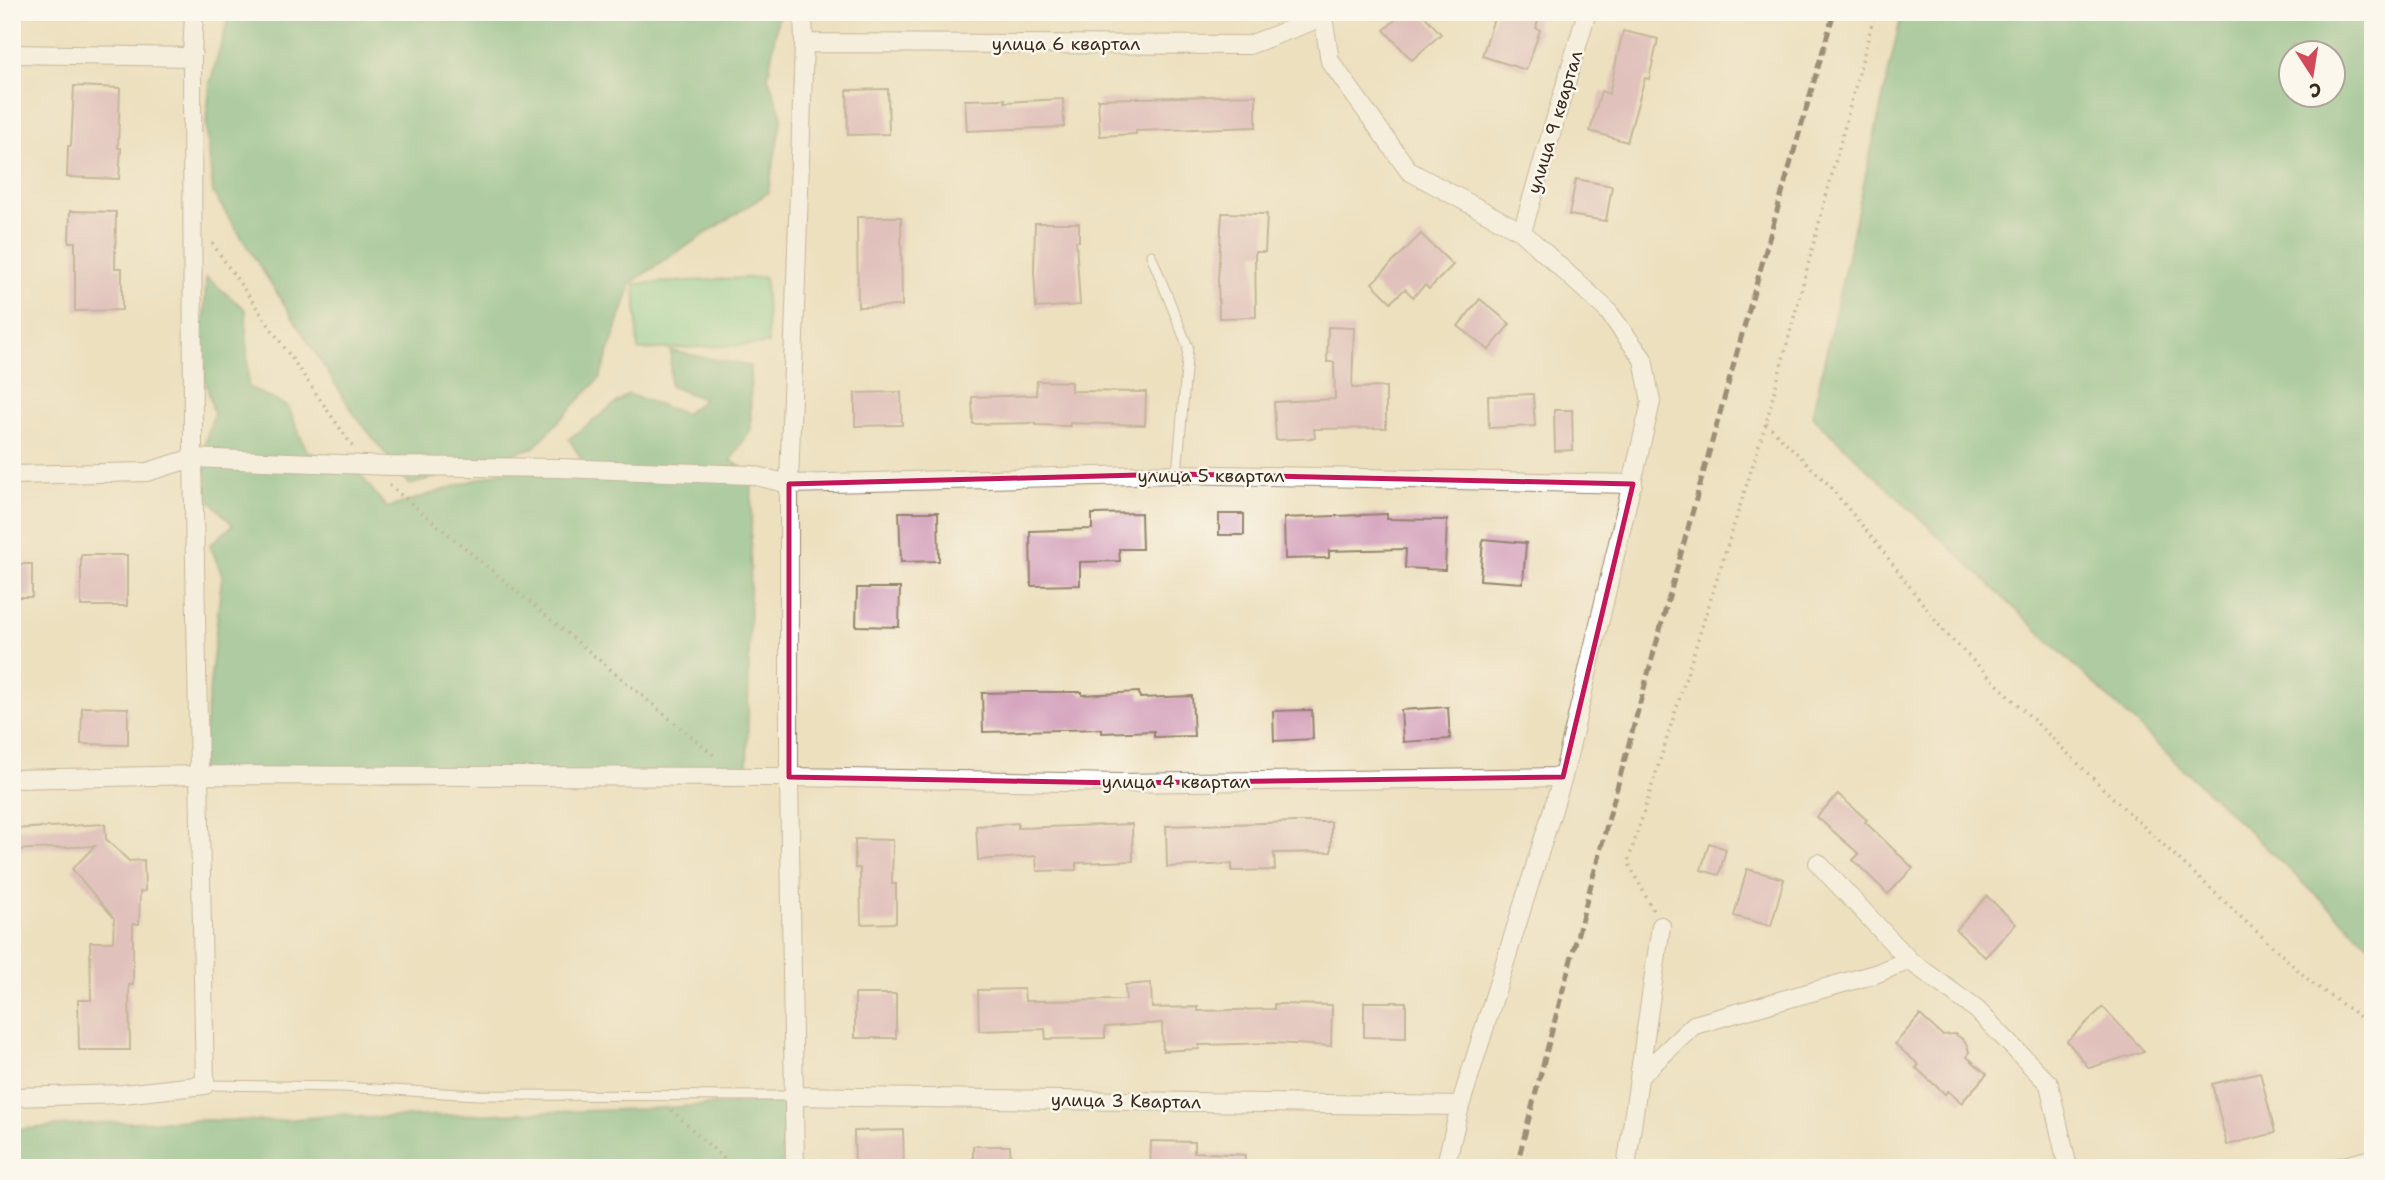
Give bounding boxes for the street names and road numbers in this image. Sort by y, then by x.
street label: улица 6 квартал [992,32,1140,56]
street label: улица 9 квартал [1522,47,1588,197]
street label: улица 5 квартал [1137,464,1285,488]
street label: улица 4 квартал [1102,770,1250,794]
street label: улица 3 Квартал [1051,1088,1201,1114]

